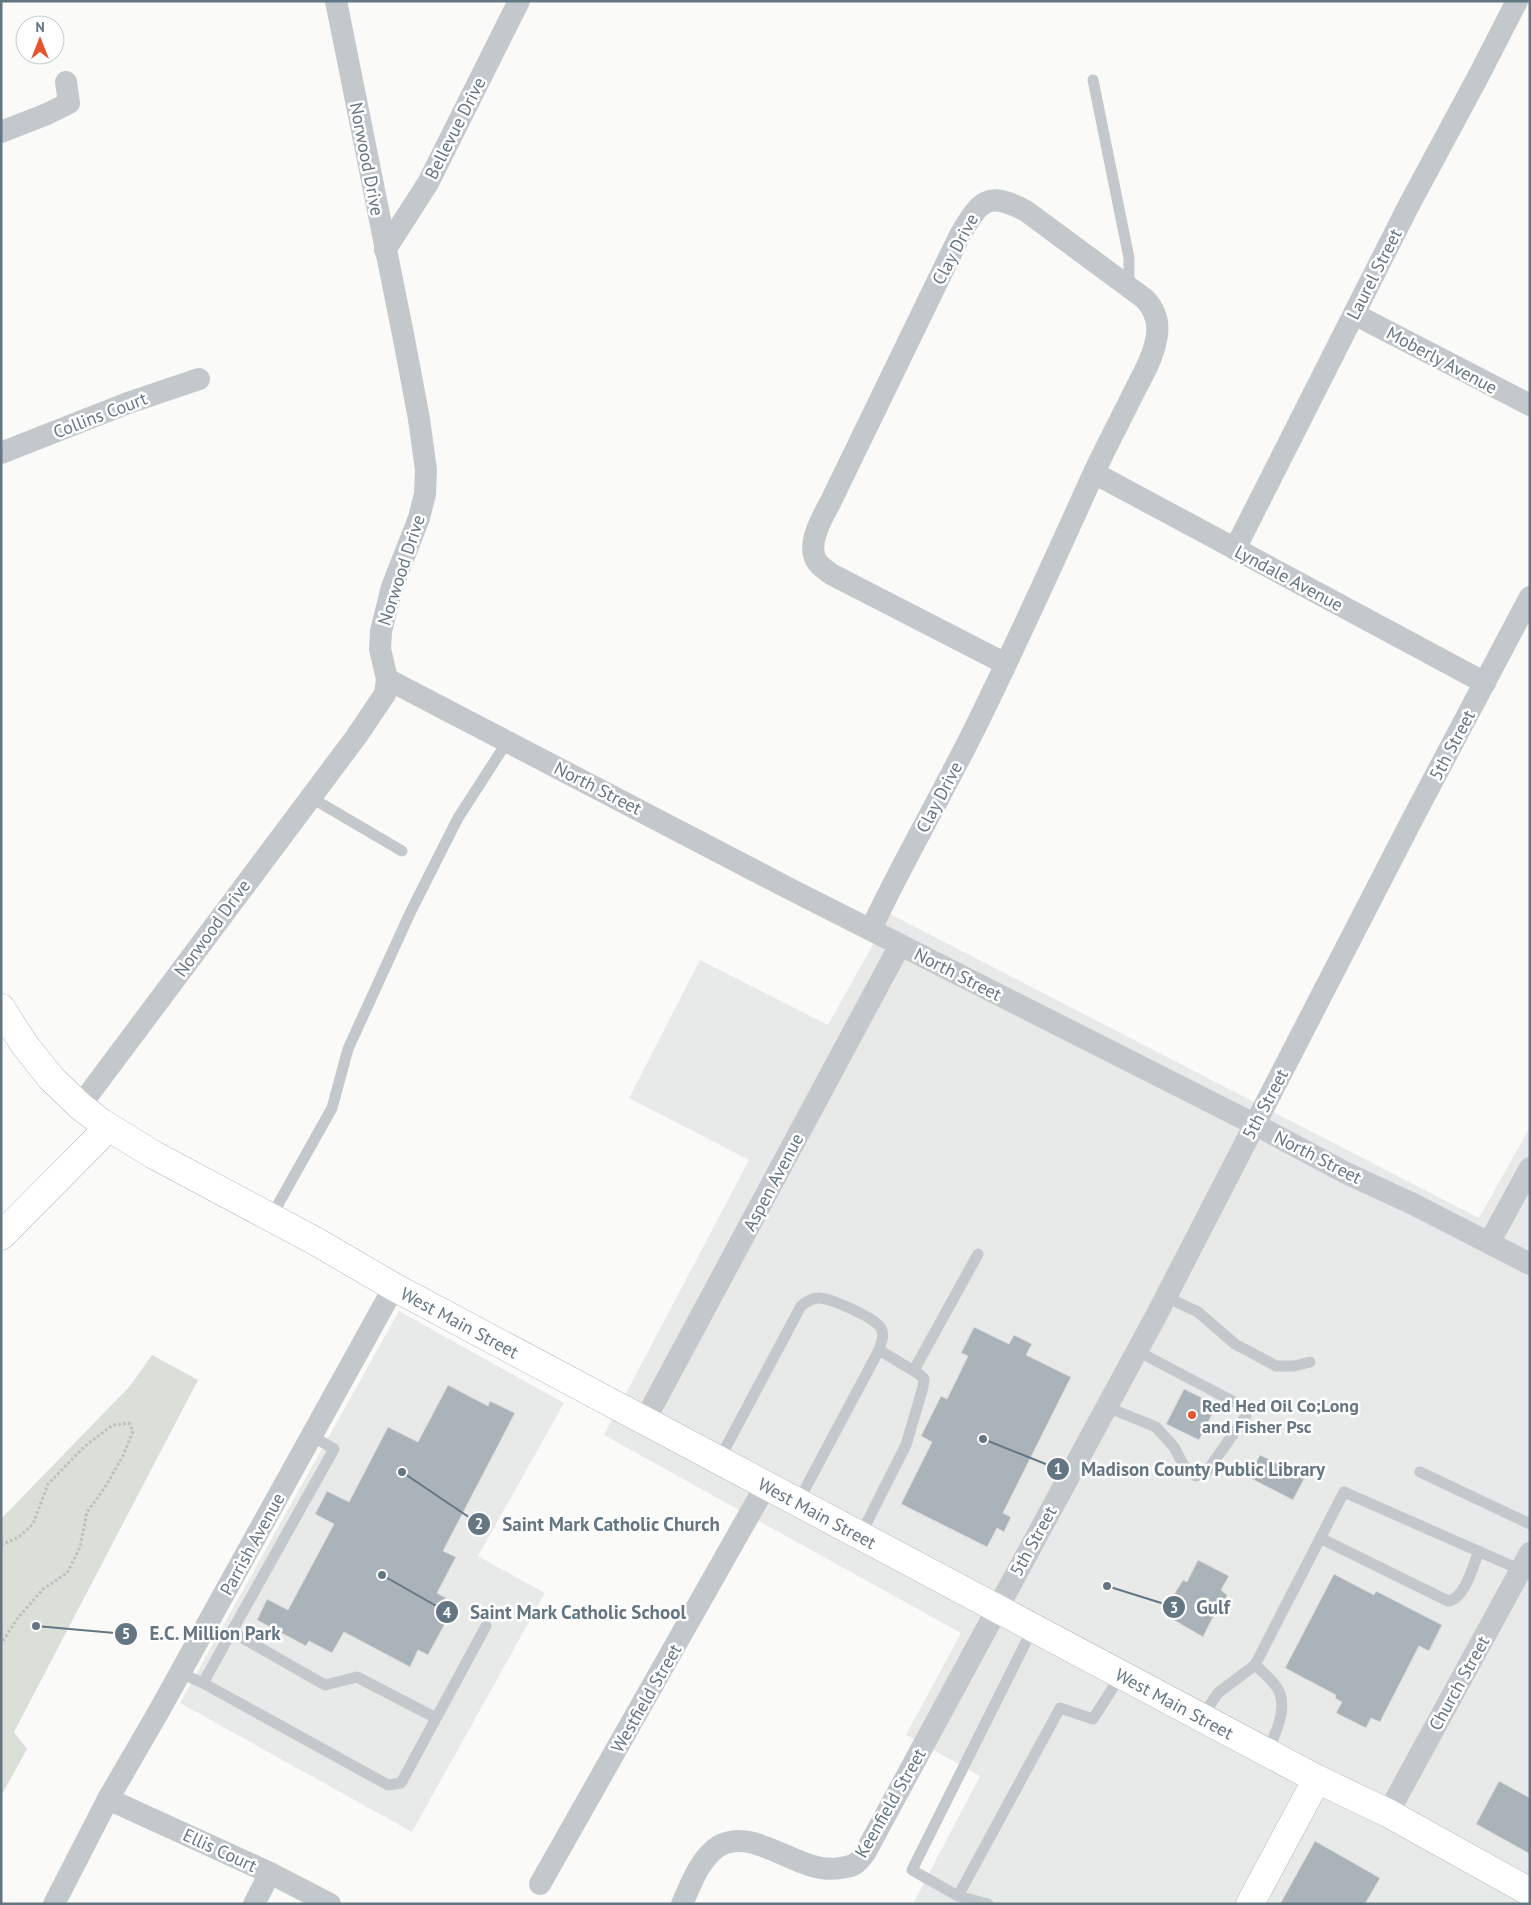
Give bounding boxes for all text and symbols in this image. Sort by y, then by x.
north arrow [15,15,65,65]
text: N [35,18,45,36]
street label: Bellevue Drive [419,73,491,183]
street label: Norwood Drive [345,100,389,218]
street label: Clay Drive [927,209,983,289]
street label: Laurel Street [1341,225,1407,323]
street label: Moberly Avenue [1383,321,1501,399]
street label: Collins Court [50,387,150,443]
street label: Norwood Drive [372,512,430,628]
street label: Lyndale Avenue [1231,540,1347,616]
street label: 5th Street [1424,706,1480,784]
street label: North Street [550,756,646,820]
street label: Clay Drive [911,757,967,837]
street label: Norwood Drive [169,875,255,981]
street label: North Street [910,942,1006,1006]
street label: 5th Street [1237,1065,1293,1143]
street label: North Street [1270,1125,1366,1189]
street label: Aspen Avenue [738,1129,808,1235]
street label: West Main Street [397,1281,523,1363]
place label: Red Hed Oil Co;Long and Fisher Psc [1202,1394,1359,1438]
marker: Red Hed Oil Co;Long and Fisher Psc [1186,1409,1198,1421]
callout: Madison County Public Library [1045,1452,1336,1486]
text: Madison County Public Library [1081,1457,1326,1481]
text: 1 [1054,1459,1062,1478]
street label: West Main Street [754,1472,880,1554]
street label: Parrish Avenue [214,1489,290,1599]
street label: 5th Street [1004,1502,1062,1580]
callout: Saint Mark Catholic Church [466,1507,730,1541]
text: Saint Mark Catholic Church [502,1512,720,1536]
text: 2 [475,1514,483,1533]
callout: Gulf [1161,1590,1240,1624]
callout: Saint Mark Catholic School [434,1595,696,1629]
text: Gulf [1196,1595,1232,1619]
text: 3 [1170,1598,1178,1617]
text: Saint Mark Catholic School [470,1600,686,1624]
text: 4 [443,1603,452,1622]
callout: E.C. Million Park [114,1617,291,1651]
text: E.C. Million Park [149,1621,281,1645]
text: 5 [122,1624,130,1643]
street label: Church Street [1424,1632,1494,1734]
street label: Westfield Street [606,1640,686,1756]
street label: West Main Street [1112,1662,1238,1744]
street label: Keenfield Street [849,1744,931,1862]
street label: Ellis Court [179,1823,261,1877]

